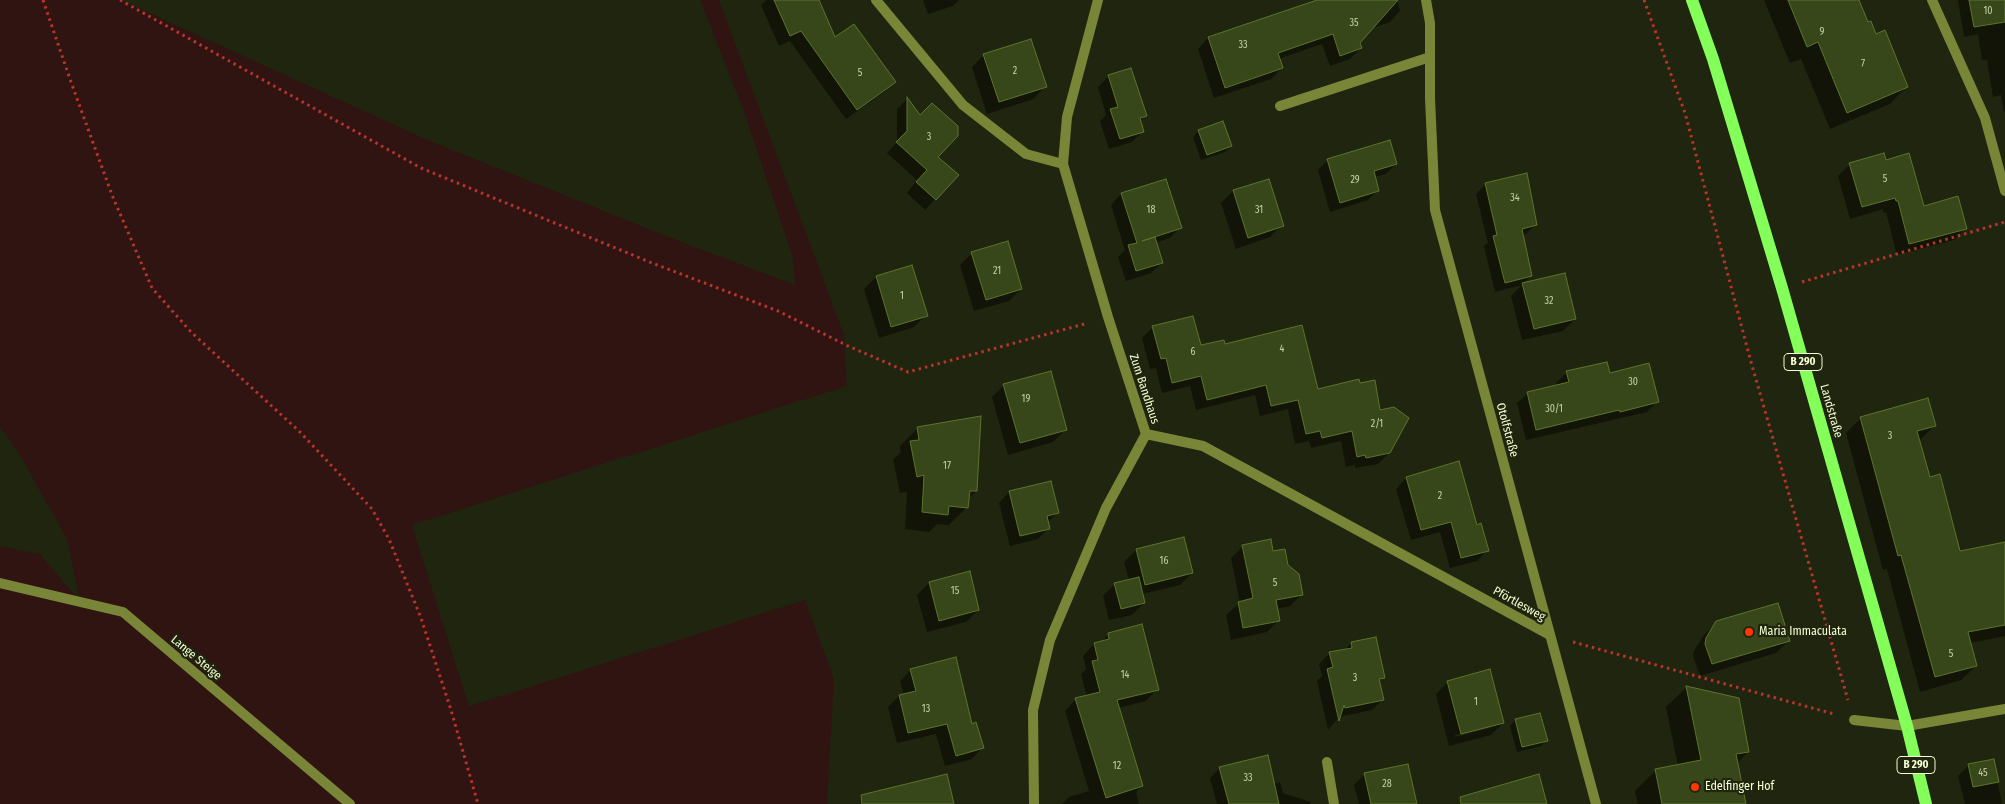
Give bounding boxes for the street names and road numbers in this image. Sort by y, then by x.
street label: Zum Bandhaus [1126,352,1162,426]
road number: B 290 [1784,354,1822,371]
street label: Landstraße [1817,383,1845,439]
street label: Otolfstraße [1493,401,1521,459]
street label: Pförtlesweg [1490,584,1548,624]
street label: Lange Steige [168,633,224,683]
road number: B 290 [1897,756,1935,774]

